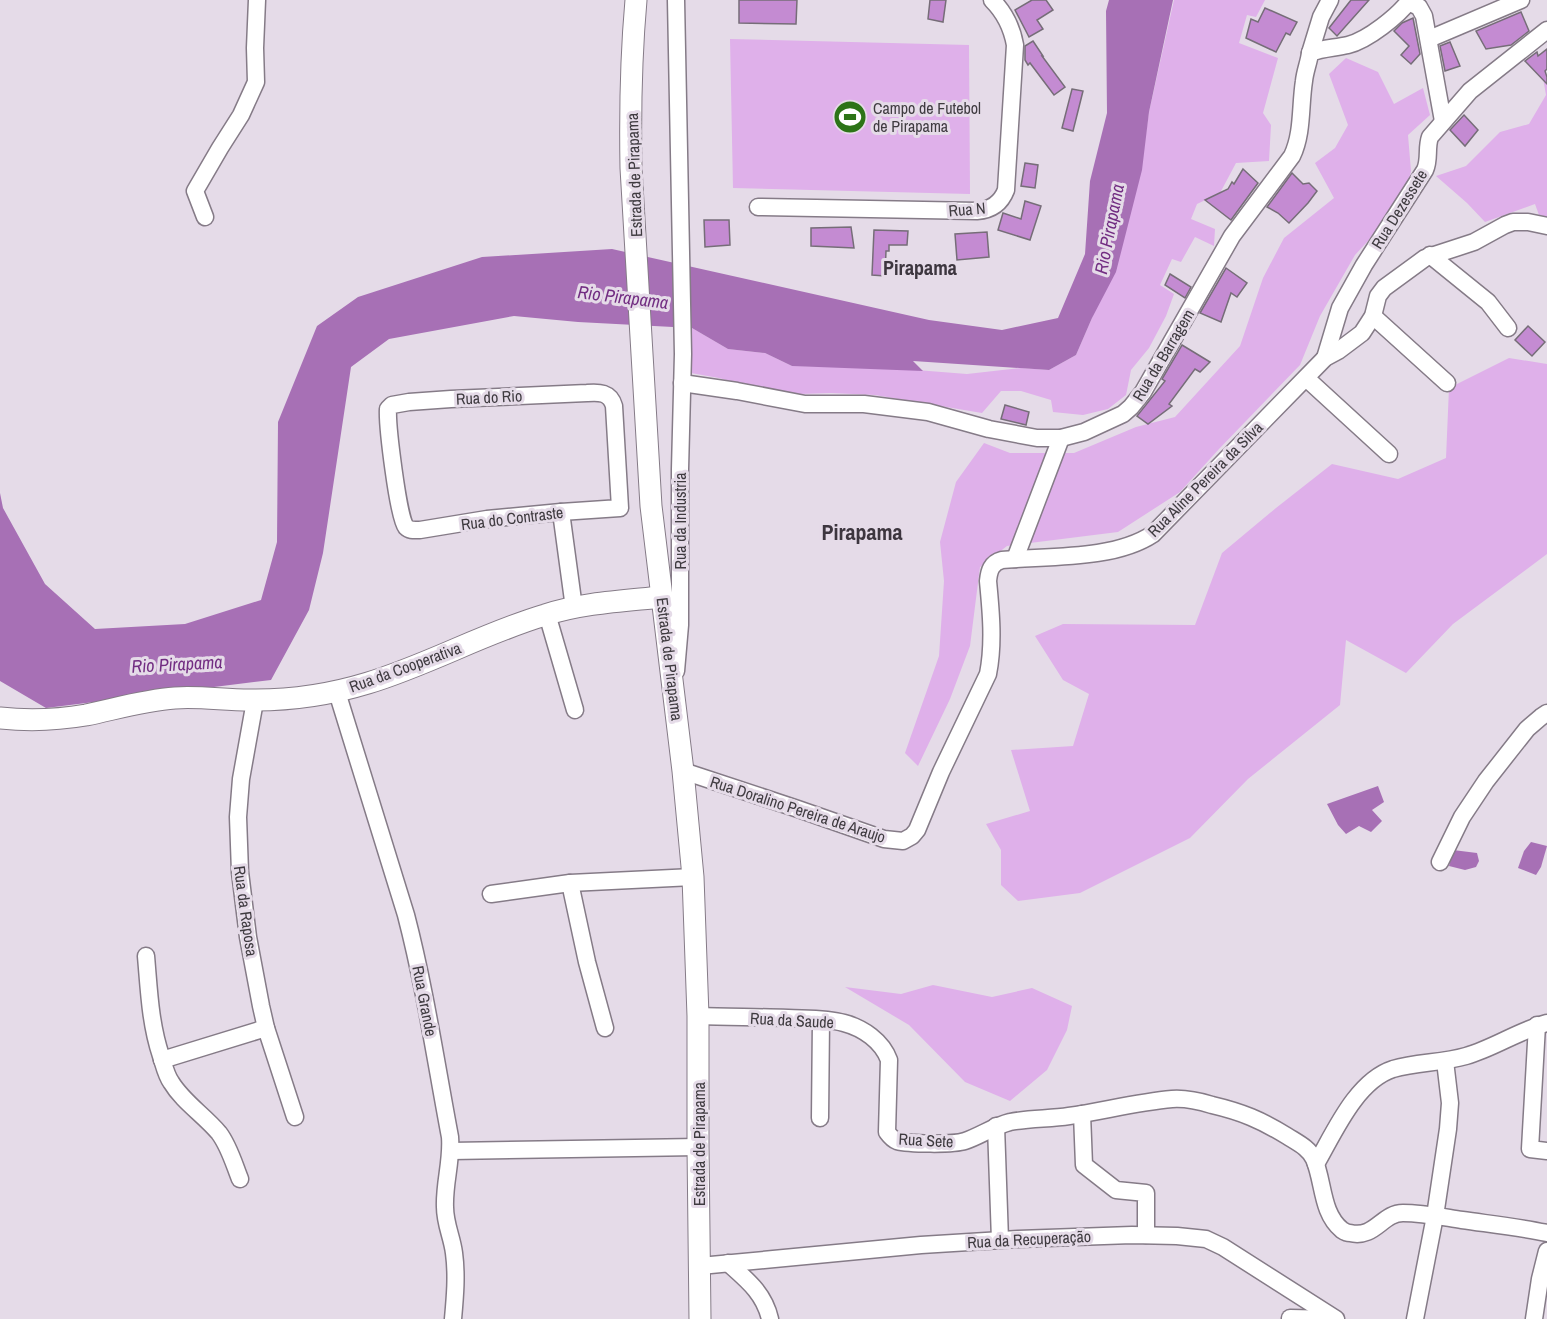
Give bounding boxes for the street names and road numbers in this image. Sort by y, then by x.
street label: Estrada de Pirapama [621,112,647,237]
street label: Rua Dezessete [1366,165,1432,253]
street label: Rua N [948,196,986,222]
street label: Rua da Barragem [1127,305,1199,405]
street label: Rua do Rio [455,384,523,410]
street label: Rua Aline Pereira da Silva [1143,416,1268,541]
street label: Rua da Industria [669,472,691,570]
street label: Rua do Contraste [460,501,564,535]
street label: Estrada de Pirapama [652,596,689,723]
street label: Rua da Cooperativa [346,636,465,697]
street label: Rua Doralino Pereira de Araujo [708,770,888,848]
street label: Rua da Raposa [229,864,263,958]
street label: Rua Grande [407,964,443,1038]
street label: Rua da Saude [750,1007,834,1033]
street label: Estrada de Pirapama [688,1081,710,1206]
street label: Rua Sete [898,1128,954,1152]
street label: Rua da Recuperação [967,1225,1091,1253]

